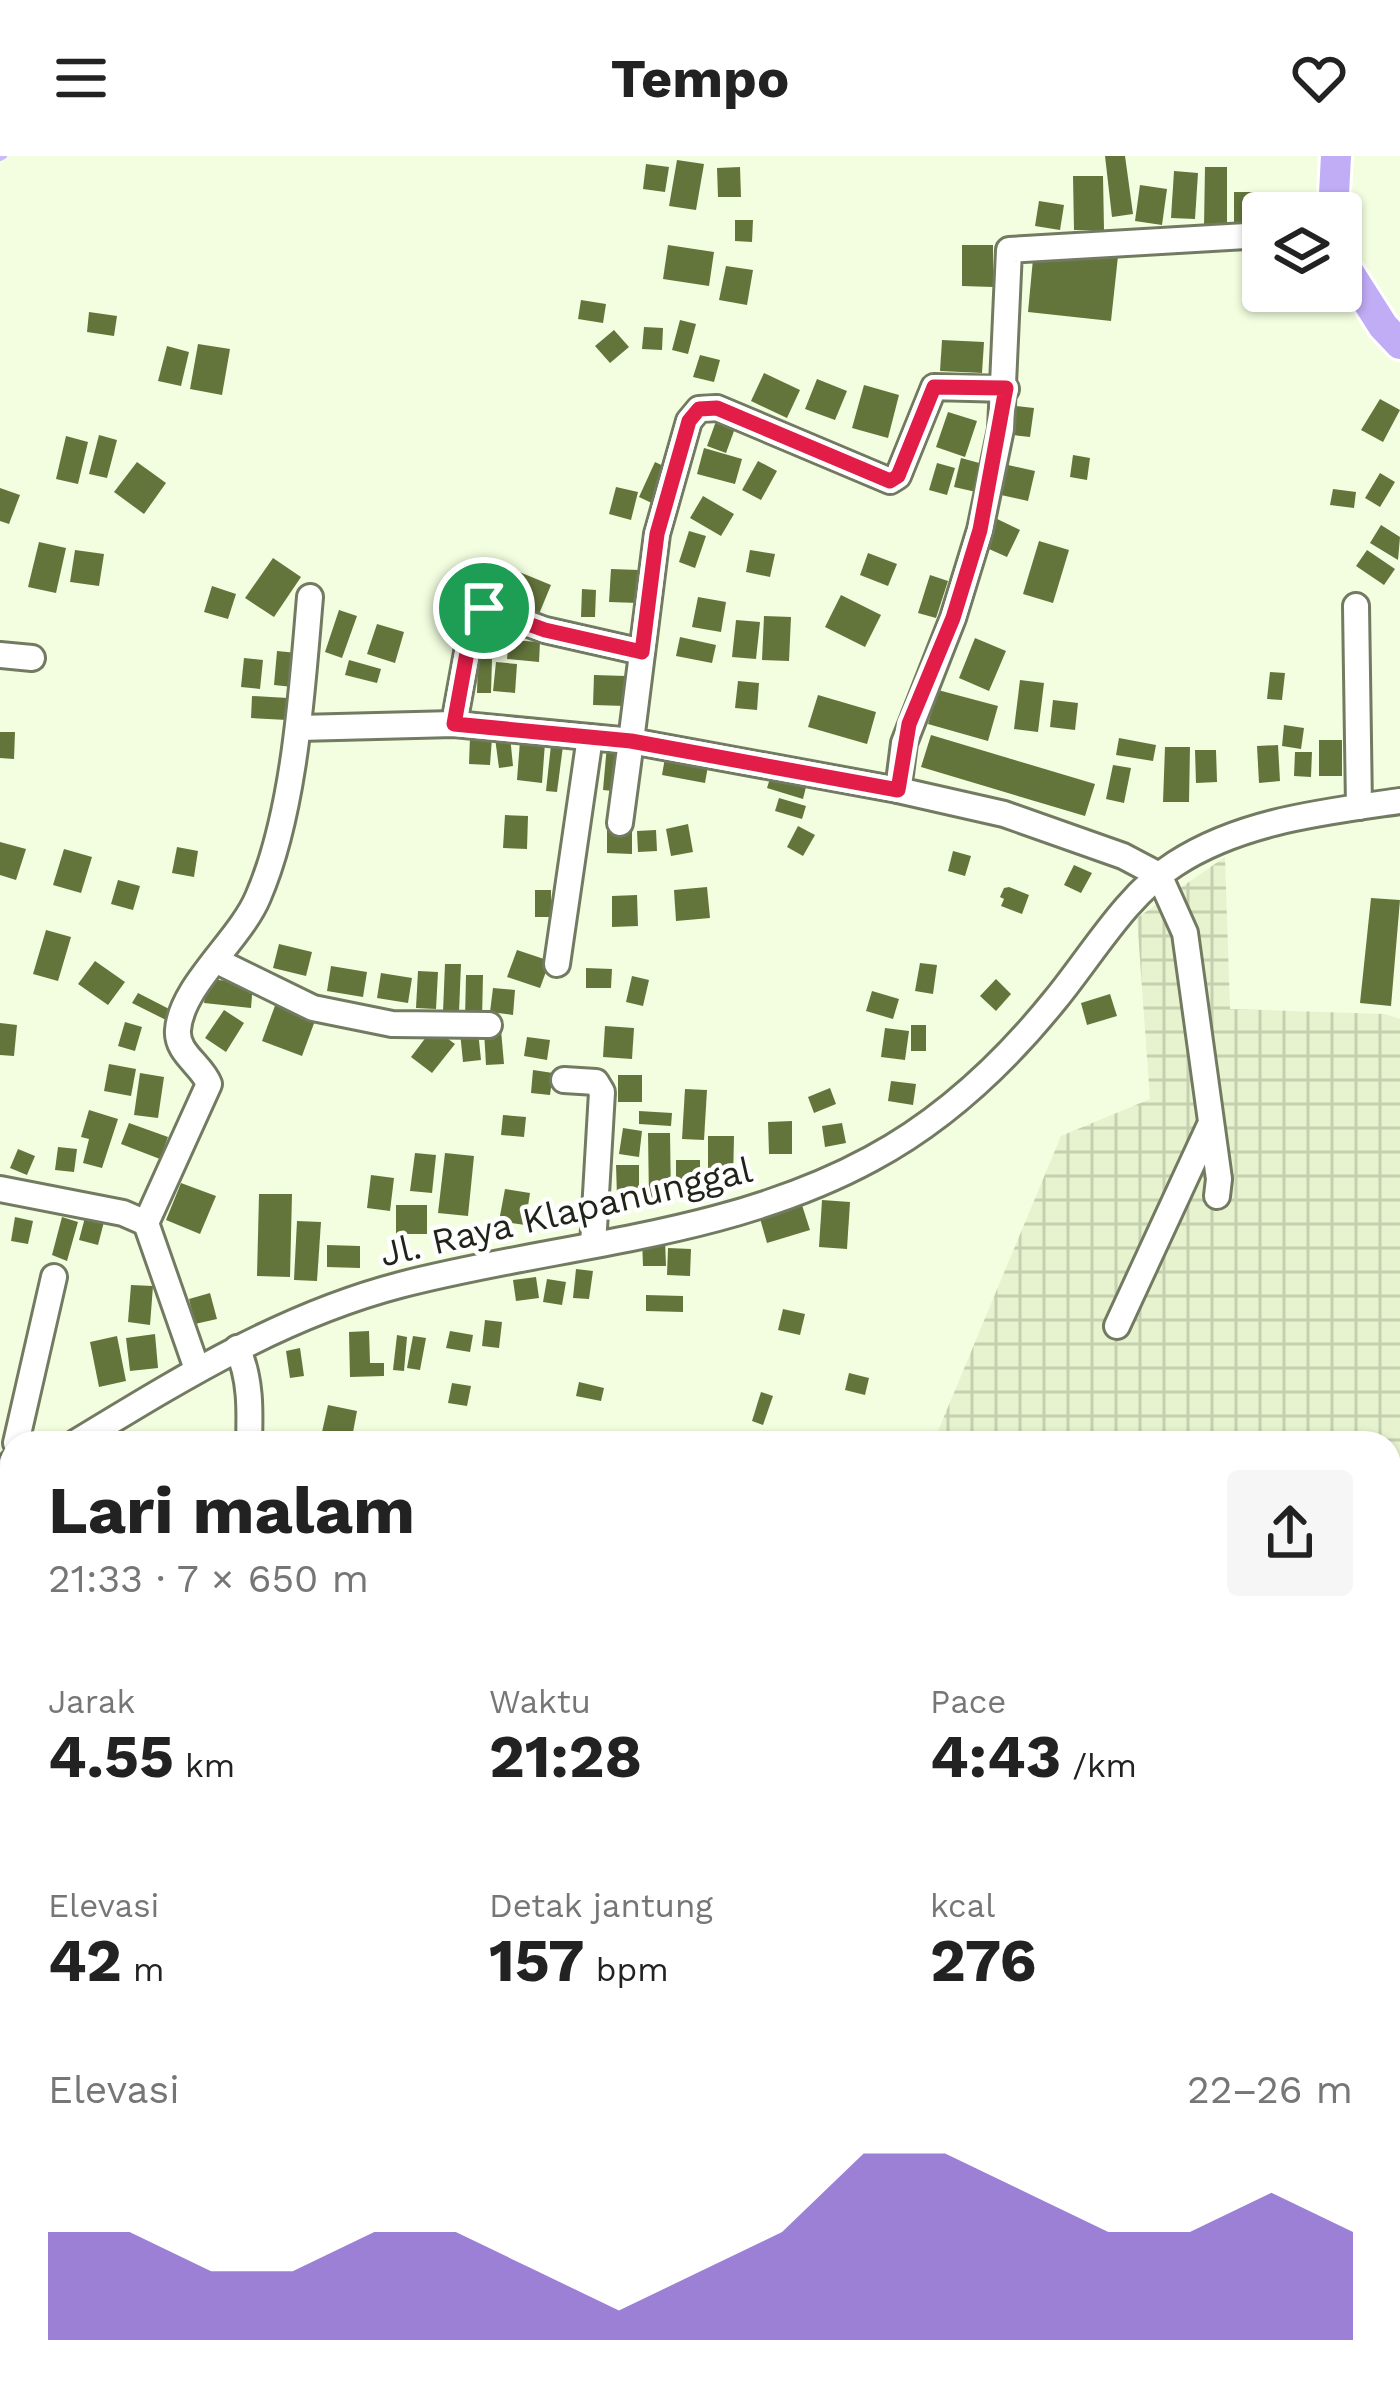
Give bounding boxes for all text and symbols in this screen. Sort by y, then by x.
icon: menu [48,45,114,111]
icon: heart [1286,45,1352,111]
text: Tempo [611,47,789,110]
map controls [1242,192,1362,312]
button: layers [1242,192,1362,312]
pin [433,557,535,659]
icon: arrive [451,575,517,641]
street label: Jl. Raya Klapanunggal [376,1149,756,1275]
button: share [1227,1470,1353,1596]
text: Lari malam [48,1472,415,1549]
text: 21:33 · 7 × 650 m [48,1556,369,1601]
text: Jarak [48,1682,135,1721]
text: Waktu [489,1682,591,1721]
text: Pace [930,1682,1006,1721]
text: 4.55 [48,1721,174,1792]
text: 21:28 [489,1721,642,1792]
text: 4:43 [930,1721,1061,1792]
text: km [174,1746,235,1785]
text: /km [1061,1746,1137,1785]
text: Elevasi [48,1886,159,1925]
text: Detak jantung [489,1886,713,1925]
text: kcal [930,1886,995,1925]
text: 42 [48,1925,122,1996]
text: 157 [489,1925,585,1996]
text: 276 [930,1925,1037,1996]
text: m [122,1950,165,1989]
text: bpm [585,1950,669,1989]
text: Elevasi [48,2067,180,2112]
text: 22–26 m [1187,2067,1353,2112]

